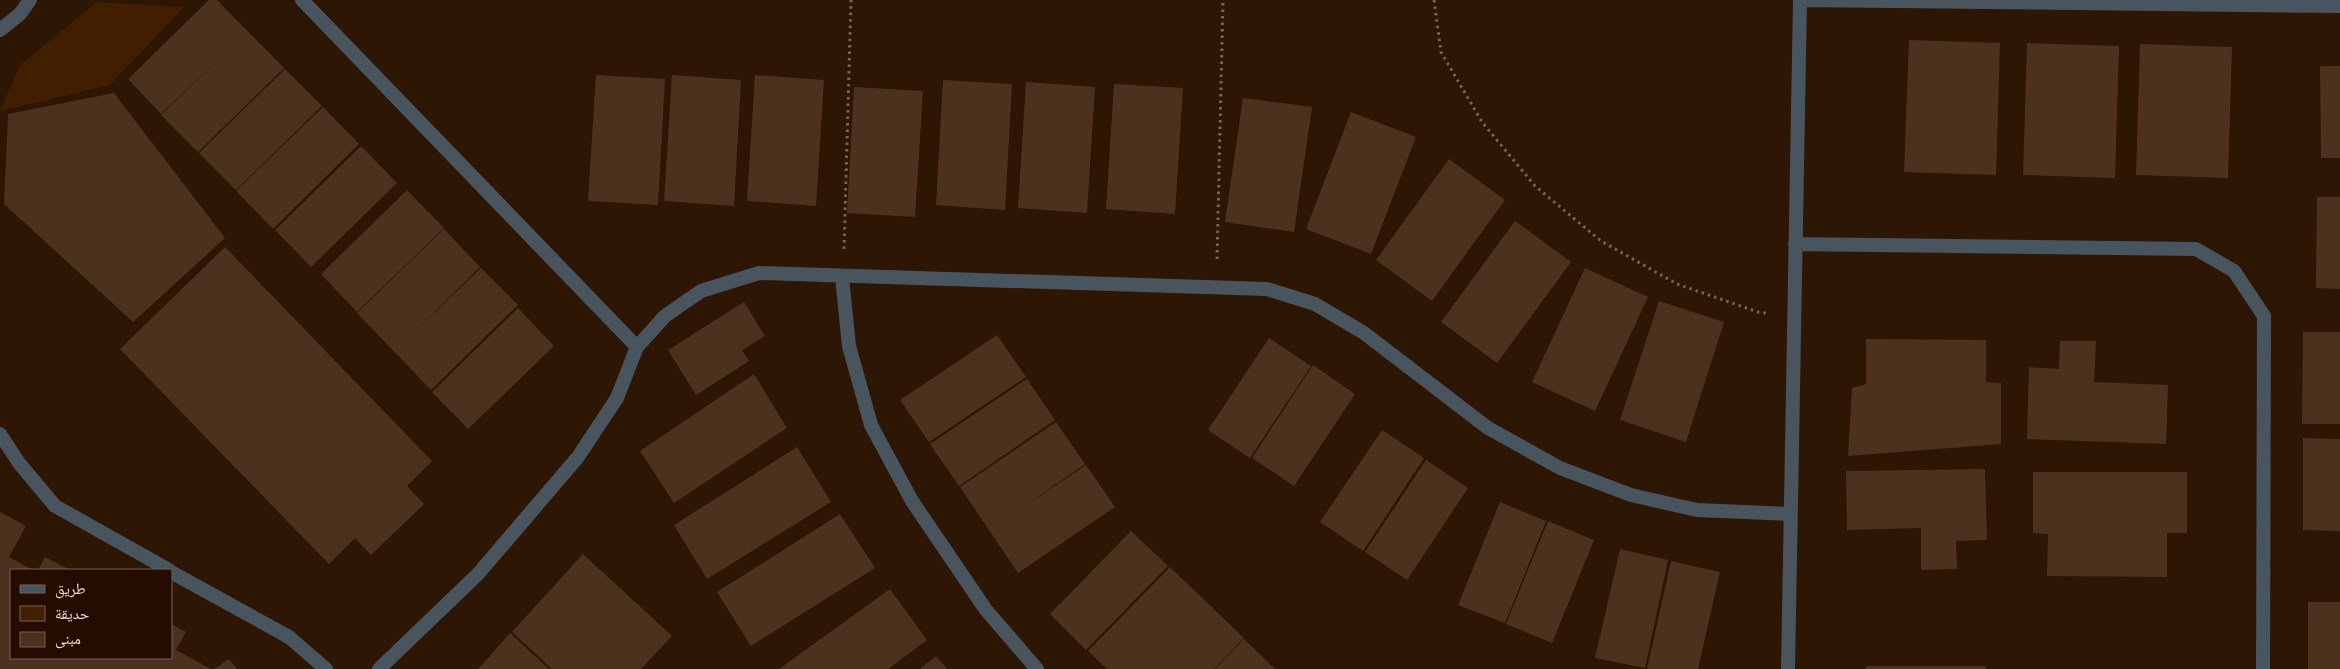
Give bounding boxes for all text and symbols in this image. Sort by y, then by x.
legend [10,569,172,659]
text: طريق [55,579,86,599]
text: حديقة [55,604,90,622]
text: مبنى [55,629,81,649]

